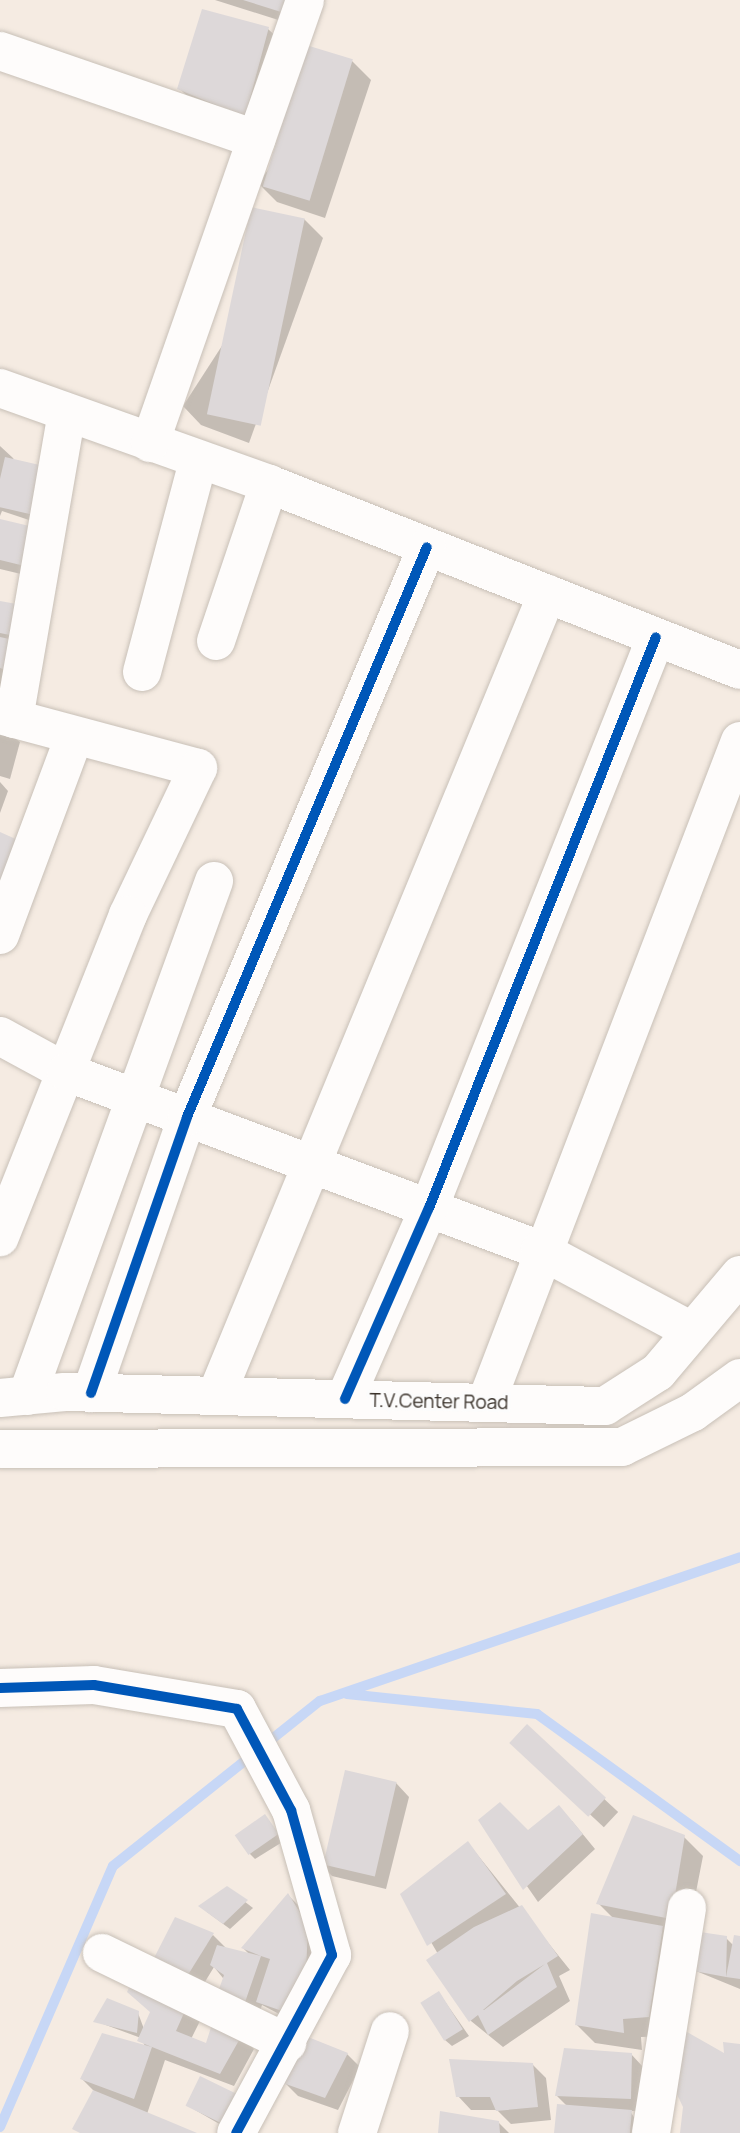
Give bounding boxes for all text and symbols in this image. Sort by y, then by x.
street label: T.V.Center Road [369,1389,509,1415]

